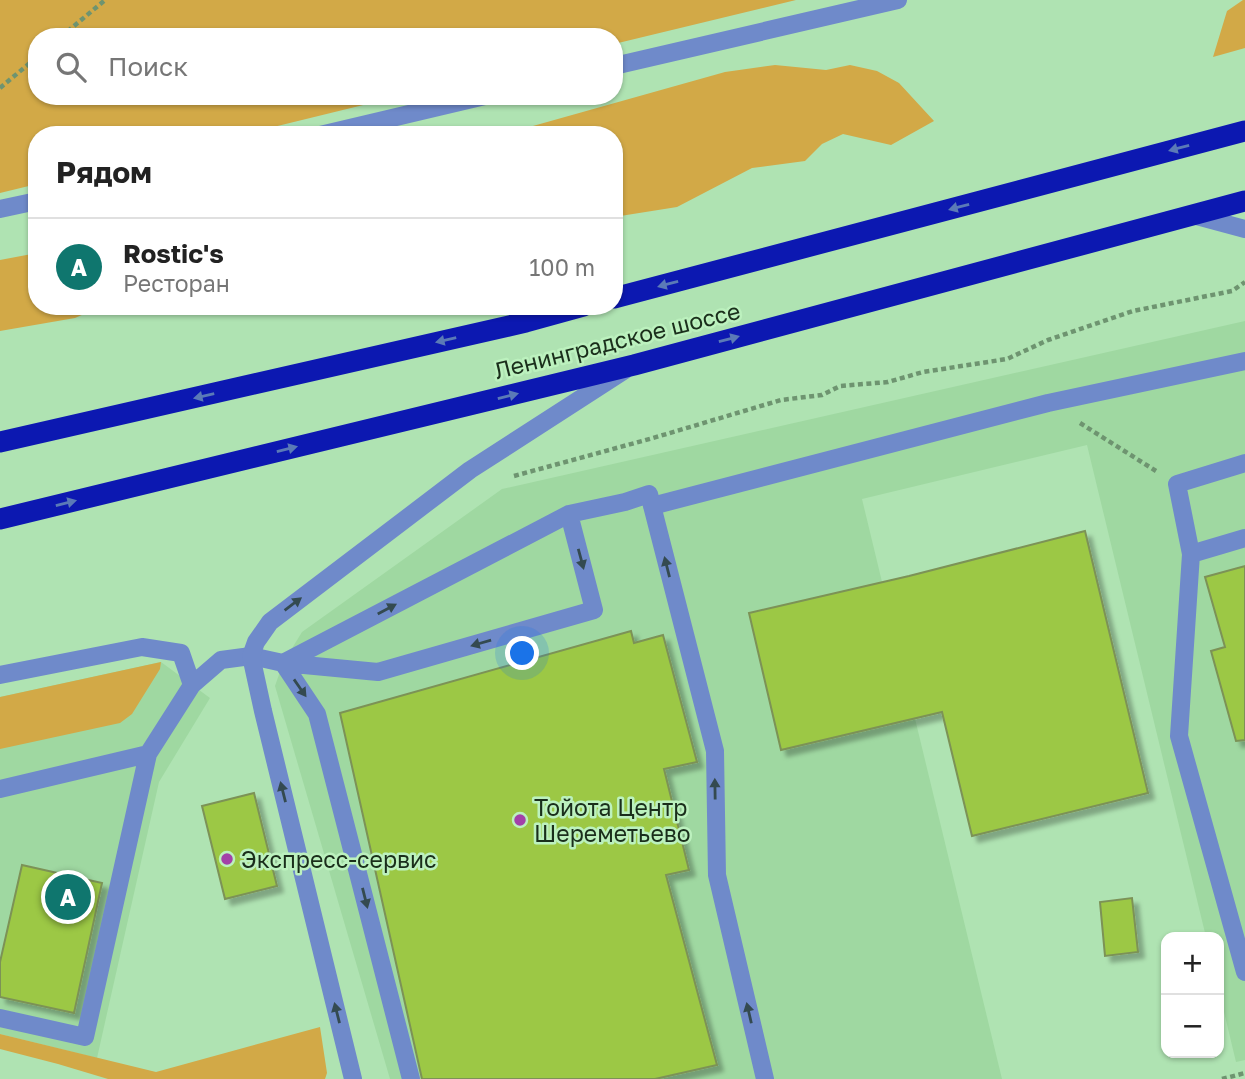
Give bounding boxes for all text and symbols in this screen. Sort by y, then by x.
search box [28,28,623,105]
icon: search [52,48,90,86]
text: Поиск [108,51,188,82]
one-way arrow [1168,143,1190,154]
text: Рядом [56,154,152,190]
one-way arrow [948,202,970,213]
text: Rostic's [123,238,224,269]
text: A [71,253,87,281]
text: 100 m [529,253,595,281]
text: Ресторан [123,269,230,297]
one-way arrow [657,279,679,290]
street label: Ленинградское шоссе [491,296,743,384]
one-way arrow [719,334,740,344]
one-way arrow [435,335,457,346]
one-way arrow [193,390,215,401]
one-way arrow [497,390,519,401]
one-way arrow [276,444,298,455]
one-way arrow [55,497,77,508]
one-way arrow [576,548,587,570]
one-way arrow [661,556,672,578]
one-way arrow [284,598,302,612]
one-way arrow [377,603,397,615]
your location [505,636,539,670]
one-way arrow [471,638,492,648]
one-way arrow [293,679,306,698]
one-way arrow [710,778,721,800]
one-way arrow [277,781,288,803]
place label: Тойота Центр Шереметьево [534,793,691,847]
marker: Тойота Центр Шереметьево [512,812,528,828]
place label: Экспресс-сервис [241,845,437,873]
marker: Экспресс-сервис [219,851,235,867]
pin: A [45,871,91,923]
one-way arrow [360,887,371,909]
map controls [1161,932,1224,1058]
button: + [1161,932,1224,995]
button: − [1161,995,1224,1058]
one-way arrow [743,1001,754,1023]
one-way arrow [331,1002,342,1024]

